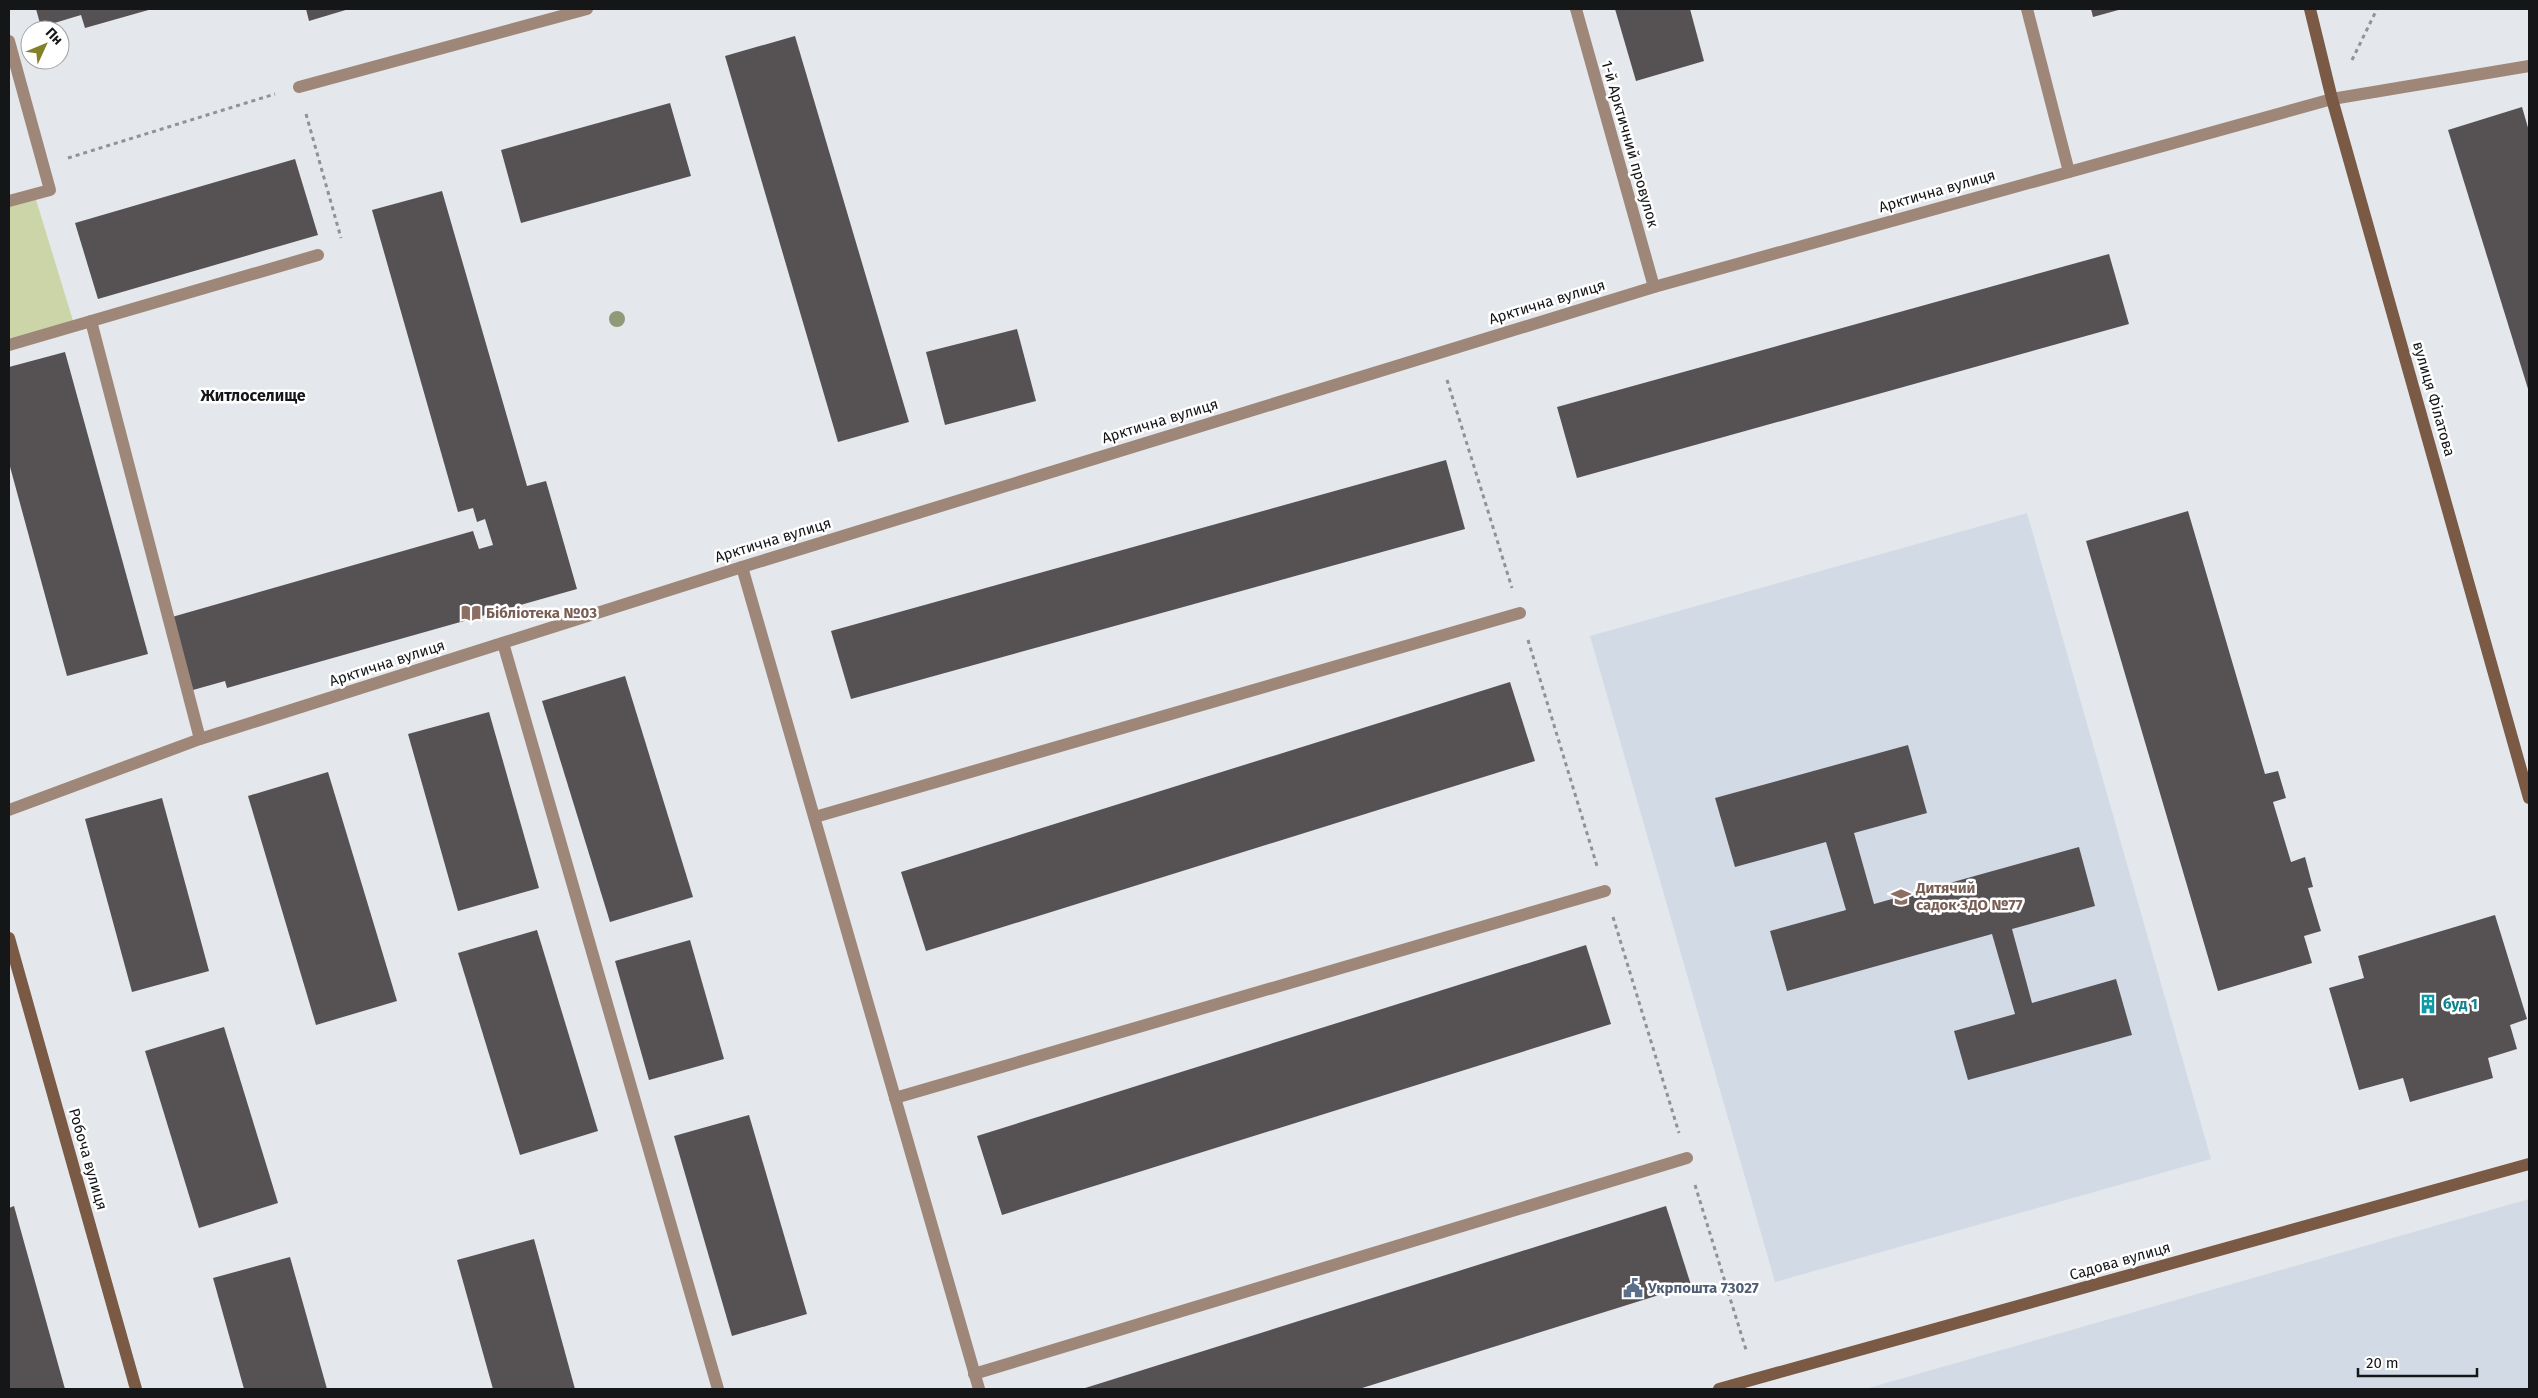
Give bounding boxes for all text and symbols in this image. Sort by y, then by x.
north arrow [20,20,70,70]
text: Пн [42,24,66,49]
street label: 1-й Арктичний провулок [1598,58,1663,230]
street label: Арктична вулиця [1877,166,1997,216]
street label: Арктична вулиця [1487,276,1607,328]
street label: вулиця Філатова [2409,339,2459,459]
district label: Житлоселище [199,386,306,405]
street label: Арктична вулиця [1100,395,1220,447]
street label: Арктична вулиця [713,514,833,566]
library icon: Бібліотека №03 [460,602,482,624]
place label: Бібліотека №03 [486,604,597,622]
street label: Арктична вулиця [327,636,447,690]
place label: Дитячий садок ЗДО №77 [1915,879,2022,914]
school or university icon: Дитячий садок ЗДО №77 [1890,886,1912,908]
building icon: буд 1 [2417,993,2439,1015]
place label: буд 1 [2443,995,2478,1013]
street label: Робоча вулиця [65,1106,111,1212]
street label: Садова вулиця [2067,1238,2173,1284]
public building icon: Укрпошта 73027 [1622,1277,1644,1299]
place label: Укрпошта 73027 [1647,1279,1759,1297]
scale bar [2358,1346,2477,1378]
text: 20 m [2366,1354,2399,1372]

